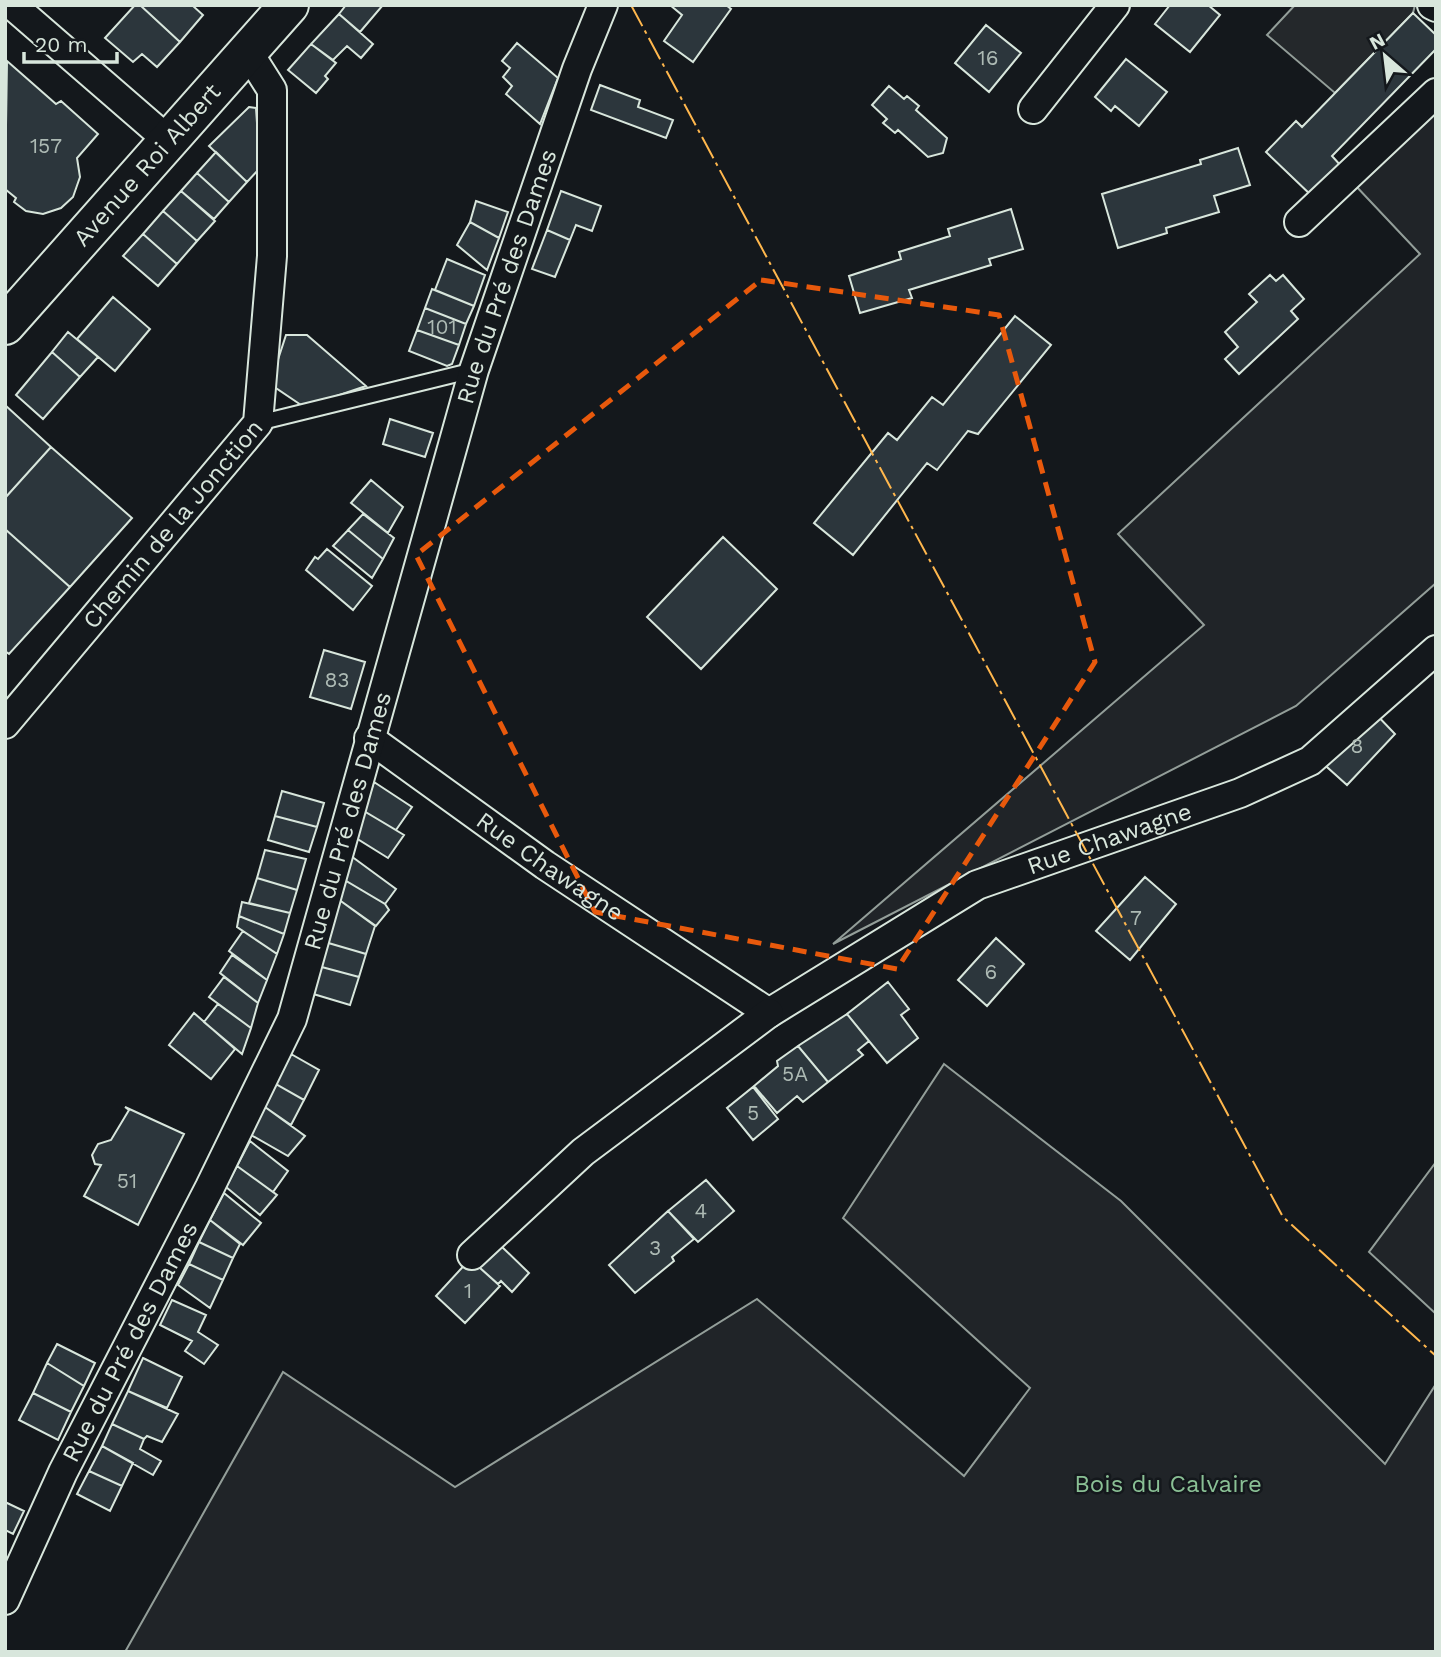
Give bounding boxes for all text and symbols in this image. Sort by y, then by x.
scale bar [24,21,117,65]
north arrow [1350,21,1420,91]
text: N [1366,28,1389,55]
text: 20 m [35,32,87,57]
house number: 16 [978,45,998,70]
street label: Avenue Roi Albert [68,78,227,252]
house number: 157 [30,133,62,158]
street label: Rue du Pré des Dames [451,146,562,407]
house number: 101 [427,314,457,339]
street label: Chemin de la Jonction [77,414,269,634]
house number: 83 [325,667,349,692]
street label: Rue du Pré des Dames [298,689,397,953]
house number: 8 [1351,733,1363,758]
street label: Rue Chawagne [1024,797,1195,880]
street label: Rue Chawagne [471,806,629,927]
house number: 7 [1130,905,1142,930]
house number: 6 [985,959,997,984]
house number: 5A [782,1061,808,1086]
house number: 5 [747,1100,759,1125]
house number: 51 [117,1168,137,1193]
house number: 4 [695,1198,707,1223]
street label: Rue du Pré des Dames [57,1217,204,1467]
house number: 3 [649,1235,661,1260]
house number: 1 [464,1278,472,1303]
park label: Bois du Calvaire [1074,1470,1262,1498]

